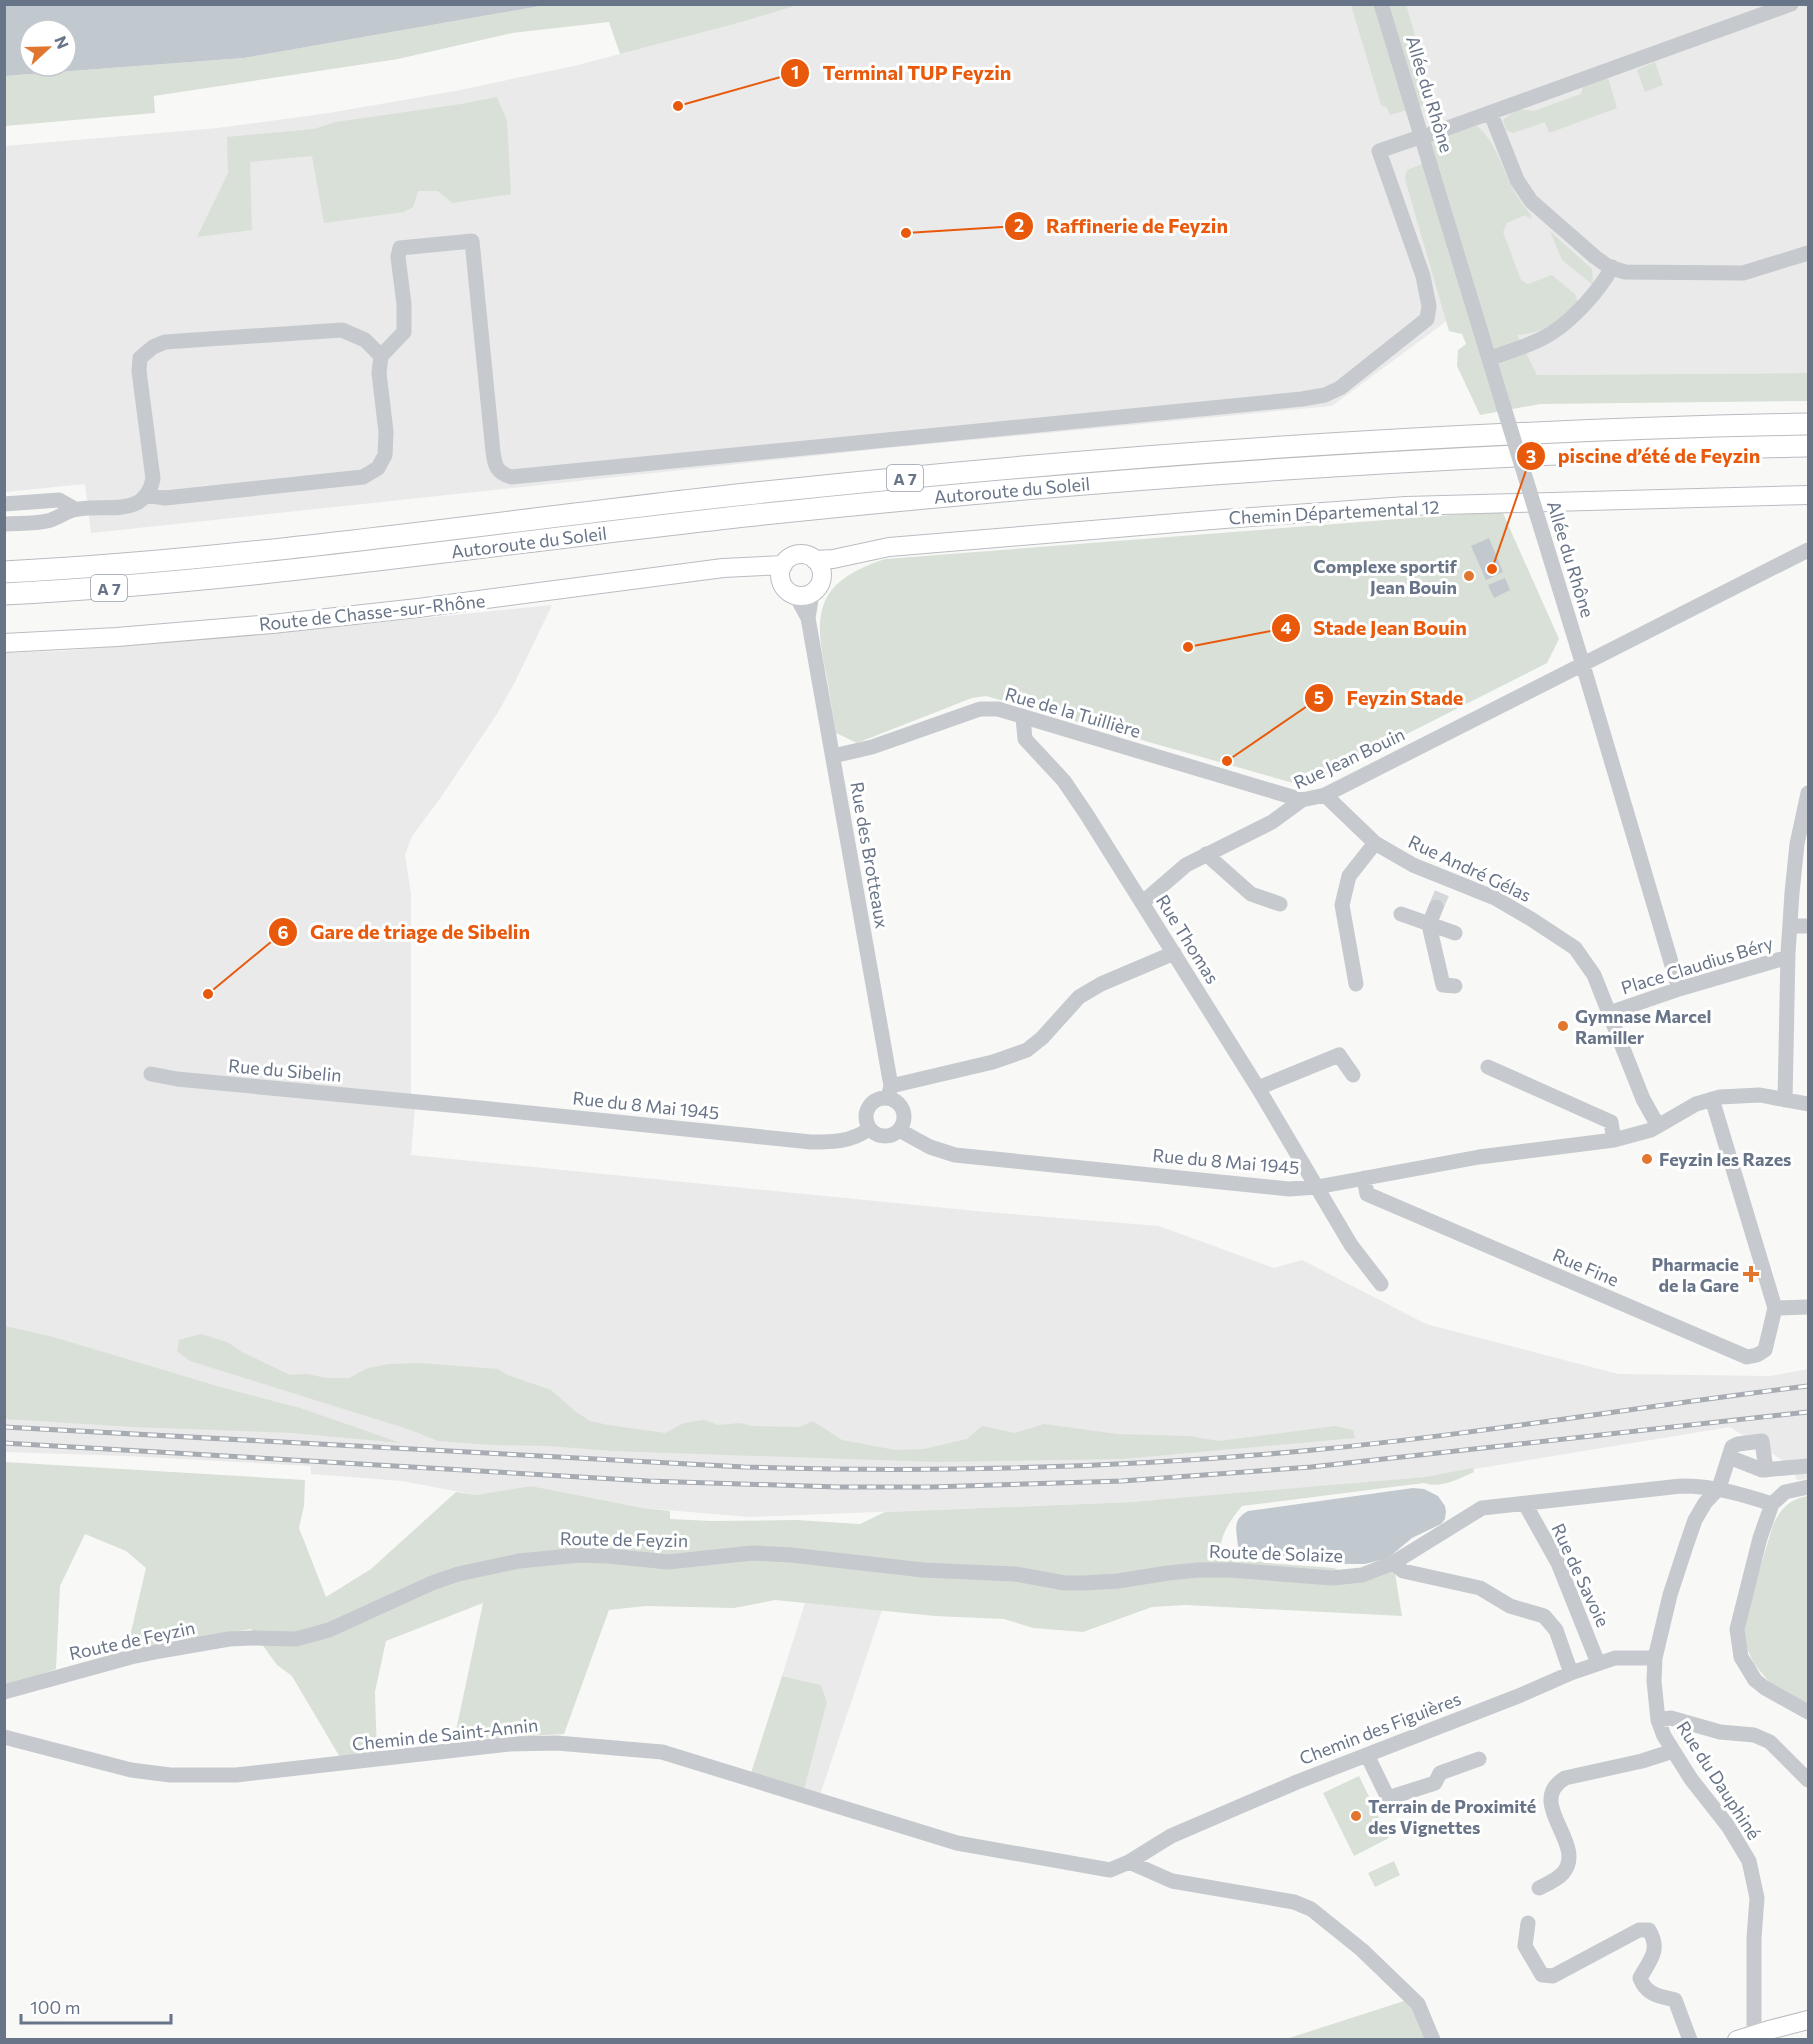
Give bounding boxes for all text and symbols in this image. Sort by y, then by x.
north arrow [18,18,78,78]
text: N [51,33,73,51]
street label: Allée du Rhône [1402,33,1458,155]
callout: Terminal TUP Feyzin [780,54,1023,92]
text: Terminal TUP Feyzin [823,60,1011,84]
text: 1 [791,61,799,83]
callout: Raffinerie de Feyzin [1004,207,1240,245]
text: Raffinerie de Feyzin [1046,213,1228,237]
text: 2 [1014,214,1024,236]
callout: piscine d’été de Feyzin [1516,437,1773,475]
text: piscine d’été de Feyzin [1558,443,1760,467]
text: 3 [1526,445,1536,467]
road number: A 7 [887,465,923,491]
street label: Autoroute du Soleil [933,472,1091,508]
street label: Chemin Départemental 12 [1228,495,1440,529]
street label: Allée du Rhône [1543,498,1599,620]
street label: Autoroute du Soleil [450,522,608,562]
place label: Complexe sportif Jean Bouin [1313,555,1458,598]
marker: Complexe sportif Jean Bouin [1462,569,1476,583]
road number: A 7 [91,575,127,601]
street label: Route de Chasse-sur-Rhône [258,589,486,635]
callout: Stade Jean Bouin [1271,609,1479,647]
text: Stade Jean Bouin [1313,615,1467,639]
text: 4 [1280,616,1292,638]
callout: Feyzin Stade [1304,679,1475,717]
street label: Rue de la Tuillière [1003,682,1143,742]
text: Feyzin Stade [1347,685,1463,709]
text: 5 [1314,686,1324,708]
street label: Rue Jean Bouin [1290,723,1408,793]
street label: Rue des Brotteaux [846,780,894,931]
street label: Rue André Gélas [1405,830,1535,906]
street label: Rue Thomas [1152,890,1224,988]
callout: Gare de triage de Sibelin [268,913,542,951]
text: Gare de triage de Sibelin [310,919,530,943]
text: 6 [277,921,289,943]
street label: Place Claudius Béry [1618,931,1776,999]
place label: Gymnase Marcel Ramiller [1575,1005,1711,1048]
marker: Gymnase Marcel Ramiller [1556,1019,1570,1033]
street label: Rue du Sibelin [227,1054,343,1086]
street label: Rue du 8 Mai 1945 [571,1086,721,1124]
street label: Rue du 8 Mai 1945 [1152,1144,1300,1178]
place label: Feyzin les Razes [1659,1148,1792,1170]
marker: Feyzin les Razes [1640,1152,1654,1166]
street label: Rue Fine [1550,1243,1622,1291]
place label: Pharmacie de la Gare [1652,1253,1739,1296]
marker: Pharmacie de la Gare [1744,1267,1758,1281]
street label: Rue de Savoie [1547,1520,1615,1630]
street label: Route de Feyzin [560,1527,688,1551]
street label: Route de Solaize [1209,1540,1343,1566]
street label: Route de Feyzin [67,1616,197,1664]
street label: Chemin des Figuières [1296,1687,1464,1769]
street label: Chemin de Saint-Annin [351,1713,539,1755]
street label: Rue du Dauphiné [1672,1717,1766,1843]
place label: Terrain de Proximité des Vignettes [1368,1795,1536,1838]
marker: Terrain de Proximité des Vignettes [1349,1809,1363,1823]
scale bar [21,1987,171,2025]
text: 100 m [30,1996,80,2018]

